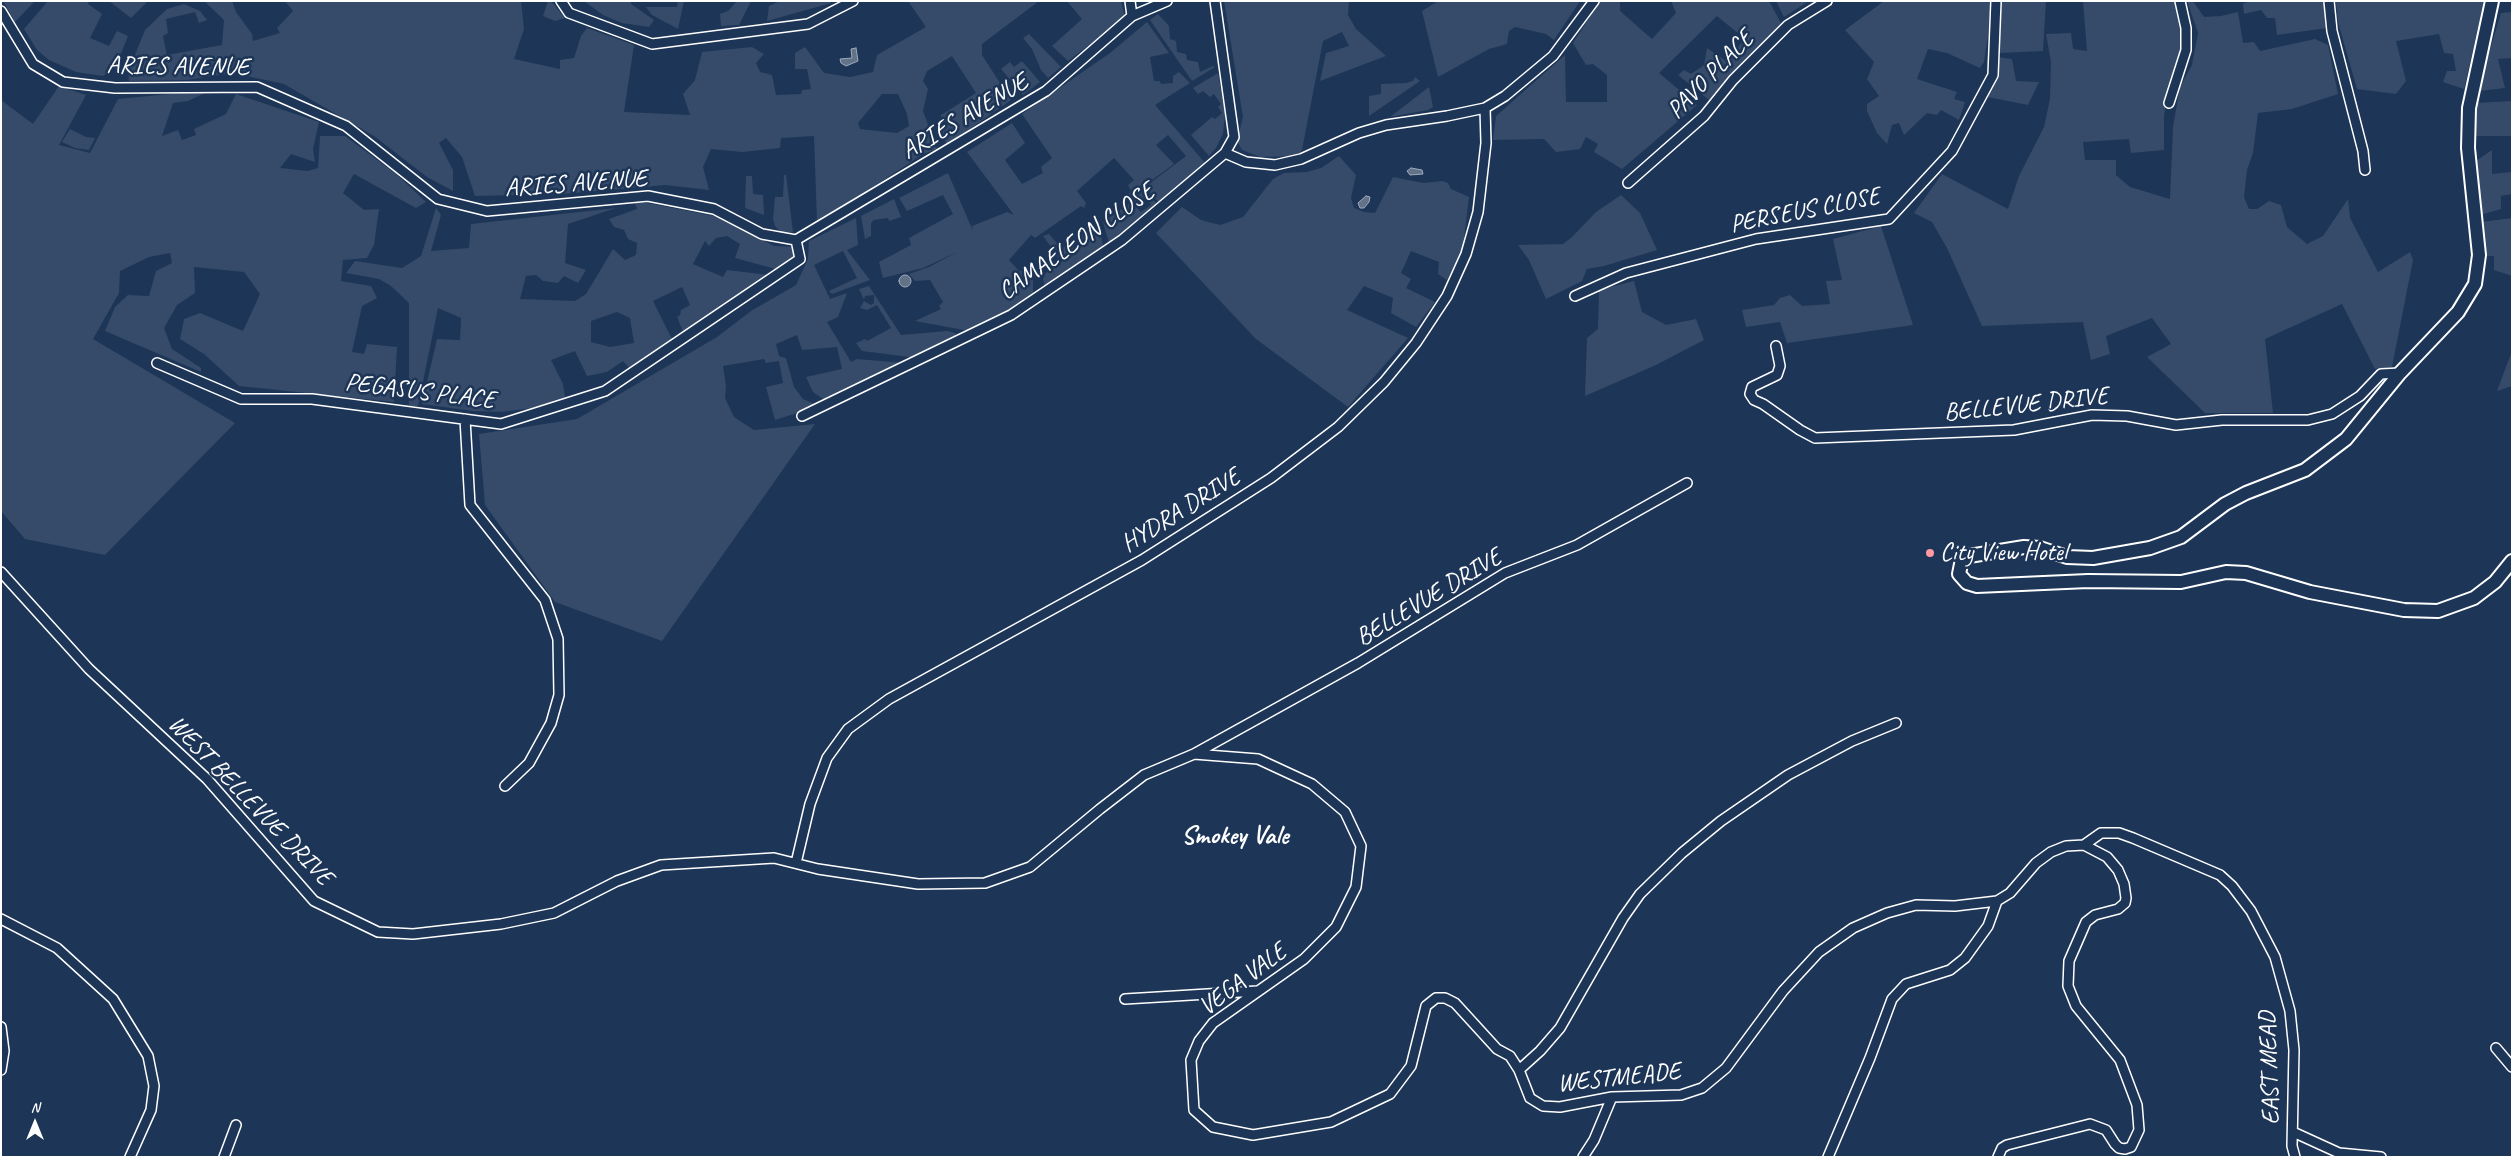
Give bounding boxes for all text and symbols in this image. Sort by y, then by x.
street label: PAVO PLACE [1661,24,1761,126]
street label: ARIES AVENUE [106,51,250,83]
street label: ARIES AVENUE [896,67,1034,167]
street label: ARIES AVENUE [504,164,648,204]
street label: CAMAELEON CLOSE [993,177,1161,307]
street label: PERSEUS CLOSE [1728,182,1882,240]
street label: PEGASUS PLACE [343,368,497,416]
street label: BELLEVUE DRIVE [1943,381,2109,429]
street label: HYDRA DRIVE [1116,463,1246,559]
place label: City View Hotel [1940,538,2067,568]
street label: BELLEVUE DRIVE [1351,543,1507,653]
marker: City View Hotel [1924,547,1936,559]
street label: WEST BELLEVUE DRIVE [161,710,339,892]
district label: Smokey Vale [1181,820,1289,852]
street label: VEGA VALE [1193,937,1293,1023]
street label: EAST MEAD [2253,1011,2287,1125]
street label: WESTMEADE [1556,1057,1682,1099]
north arrow [10,1098,60,1148]
text: N [31,1099,39,1116]

